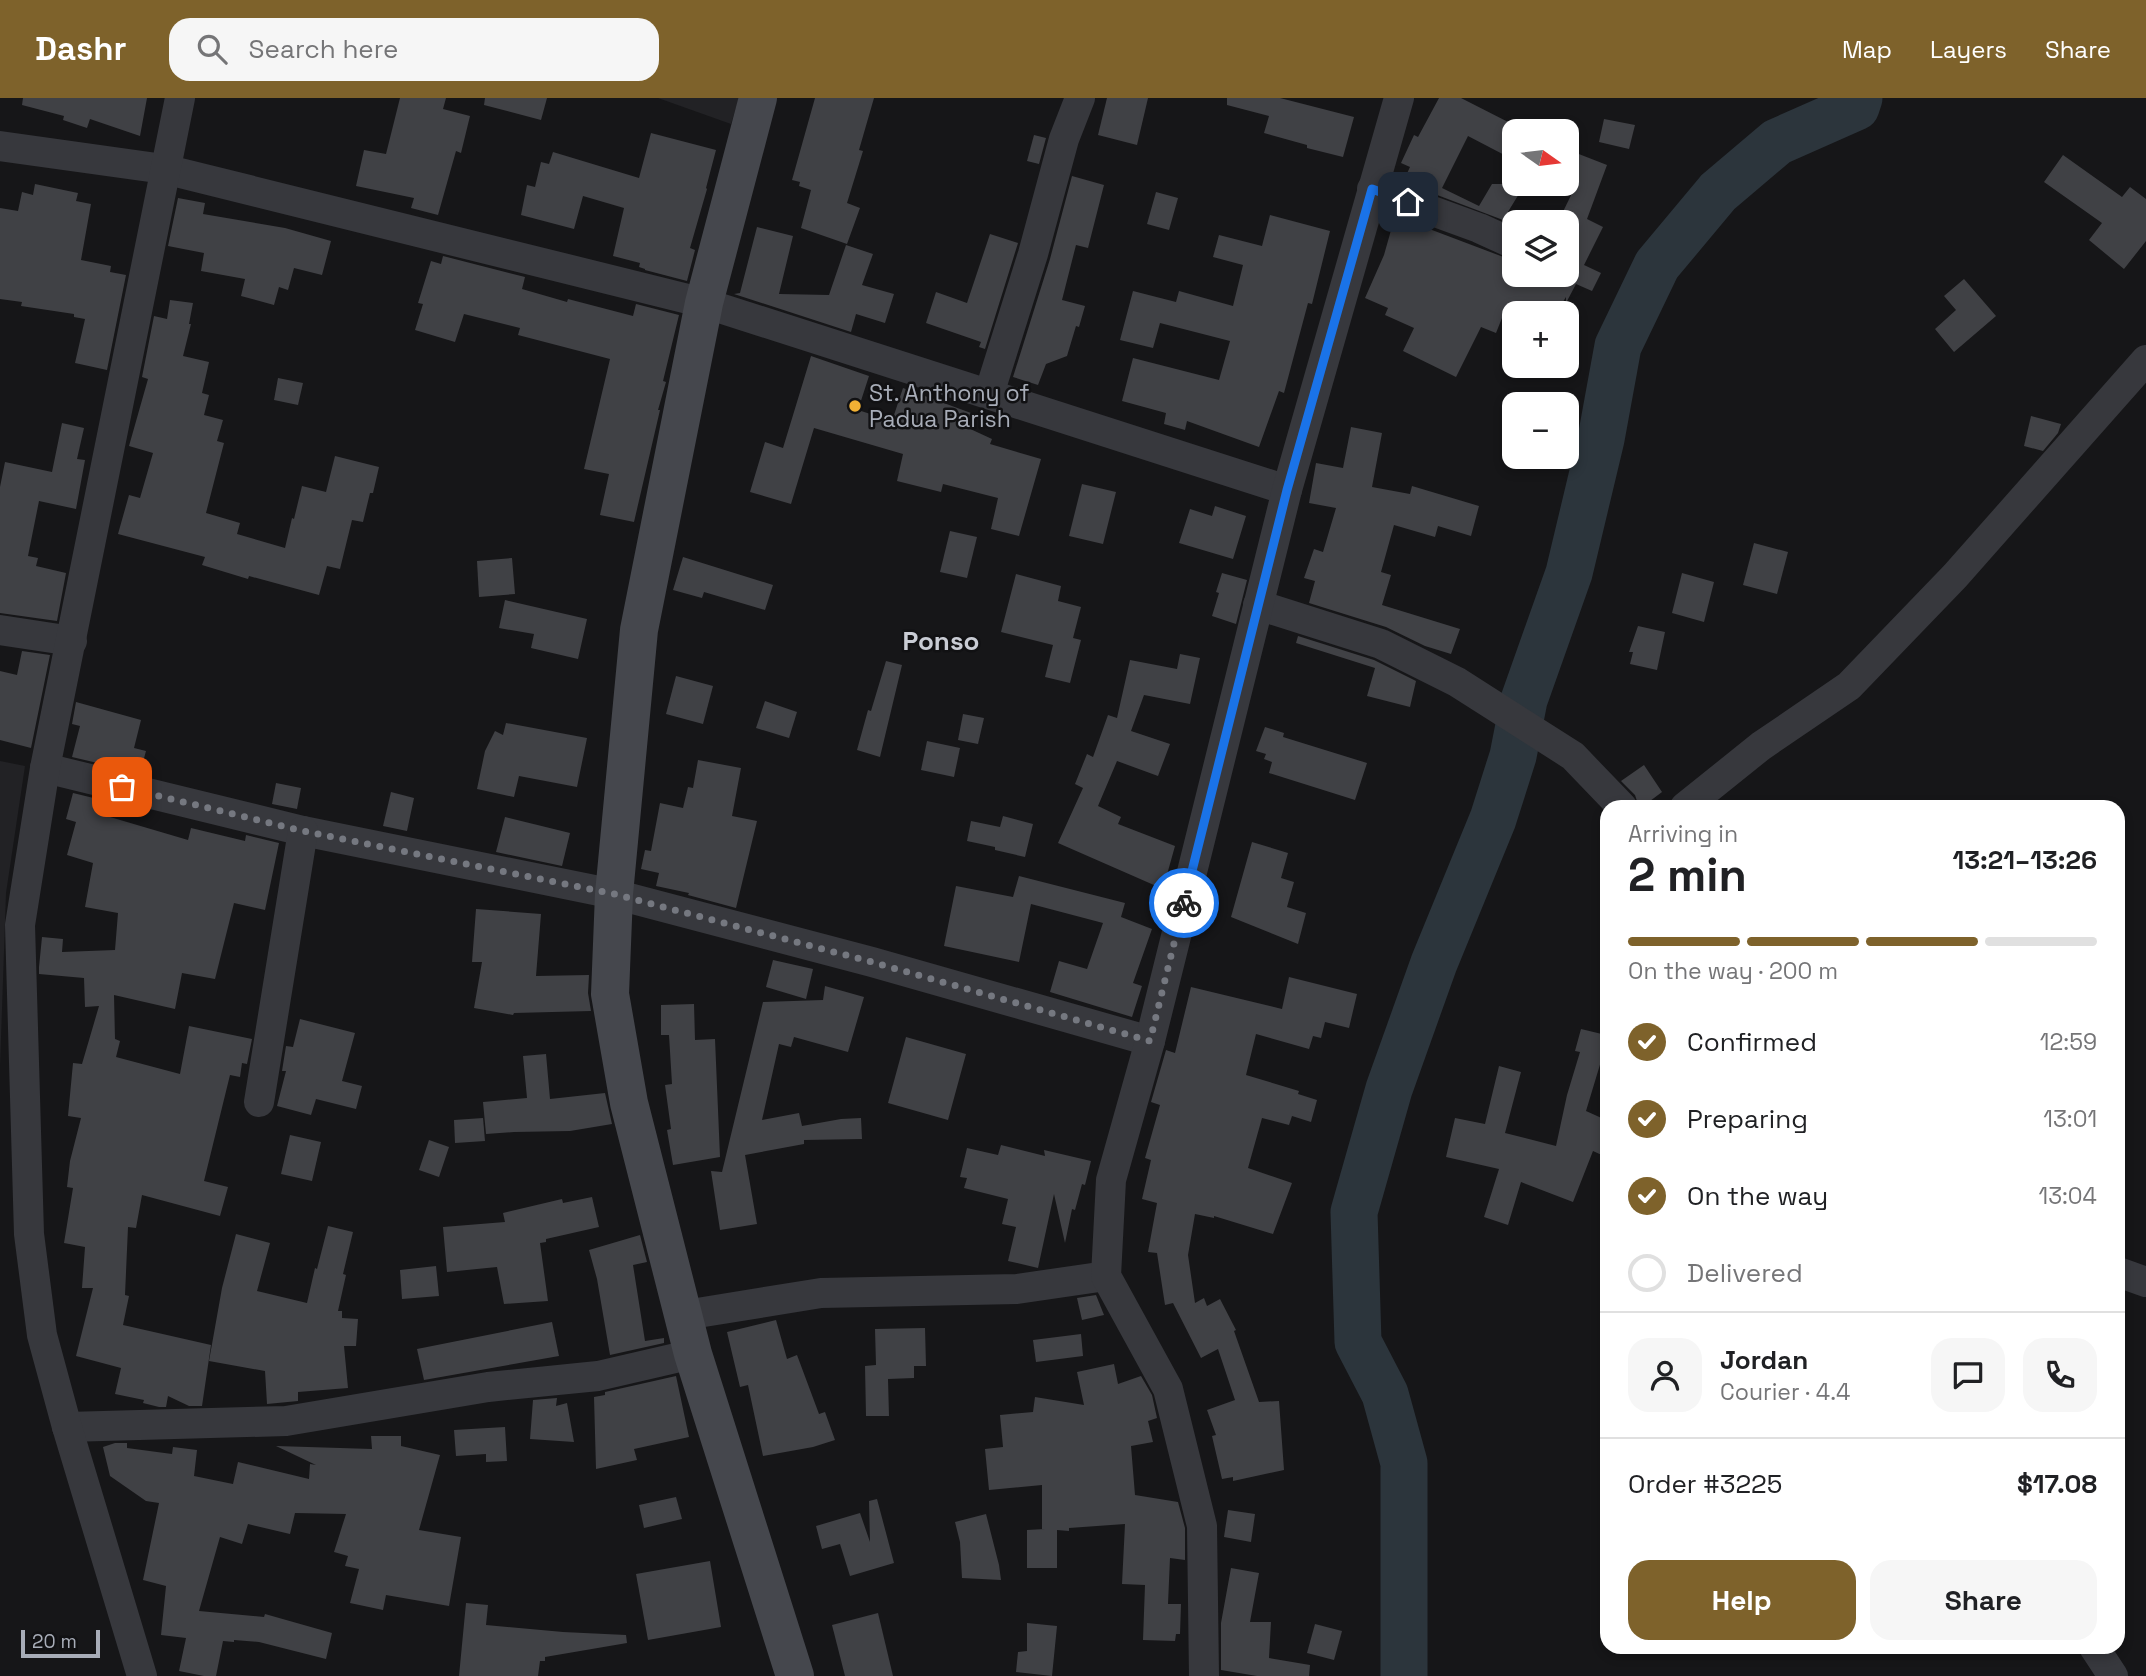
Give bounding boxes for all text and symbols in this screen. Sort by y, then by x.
search box [169,18,659,81]
text: Dashr [35,28,127,70]
icon: search [193,30,231,68]
text: Search here [249,32,398,66]
text: Map [1842,34,1892,65]
text: Layers [1930,34,2007,65]
text: Share [2045,34,2111,65]
north arrow [1502,119,1578,196]
map controls [1502,119,1579,469]
pin [1378,172,1438,232]
icon: home [1389,183,1427,221]
button: layers [1502,210,1579,287]
button: + [1502,301,1579,378]
place label: St. Anthony of Padua Parish [869,378,1029,434]
button: − [1502,392,1579,469]
marker: St. Anthony of Padua Parish [847,398,863,414]
district label: Ponso [903,624,979,658]
pin [92,757,152,817]
icon: bag [103,768,141,806]
text: Arriving in [1628,819,1738,849]
text: 13:21–13:26 [1952,843,2097,877]
text: 2 min [1628,846,1747,904]
courier [1149,868,1219,938]
icon: bike [1165,884,1203,922]
text: On the way · 200 m [1628,956,1838,986]
icon: check [1628,1023,1666,1061]
text: Confirmed [1687,1025,1817,1059]
text: 12:59 [2040,1027,2097,1057]
icon: check [1628,1100,1666,1138]
text: Preparing [1687,1102,1808,1136]
text: 13:01 [2043,1104,2097,1134]
icon: check [1628,1177,1666,1215]
text: On the way [1687,1179,1828,1213]
text: 13:04 [2039,1181,2097,1211]
text: Delivered [1687,1256,1803,1290]
button: person [1628,1338,1702,1412]
button: chat [1931,1338,2005,1412]
button: phone [2023,1338,2097,1412]
text: Jordan [1720,1343,1808,1377]
text: Courier · 4.4 [1720,1377,1850,1407]
text: Order #3225 [1628,1467,1782,1501]
text: $17.08 [2017,1467,2097,1501]
button: Help [1628,1560,1856,1640]
button: Share [1870,1560,2097,1640]
scale bar [21,1627,100,1659]
text: 20 m [32,1629,77,1654]

